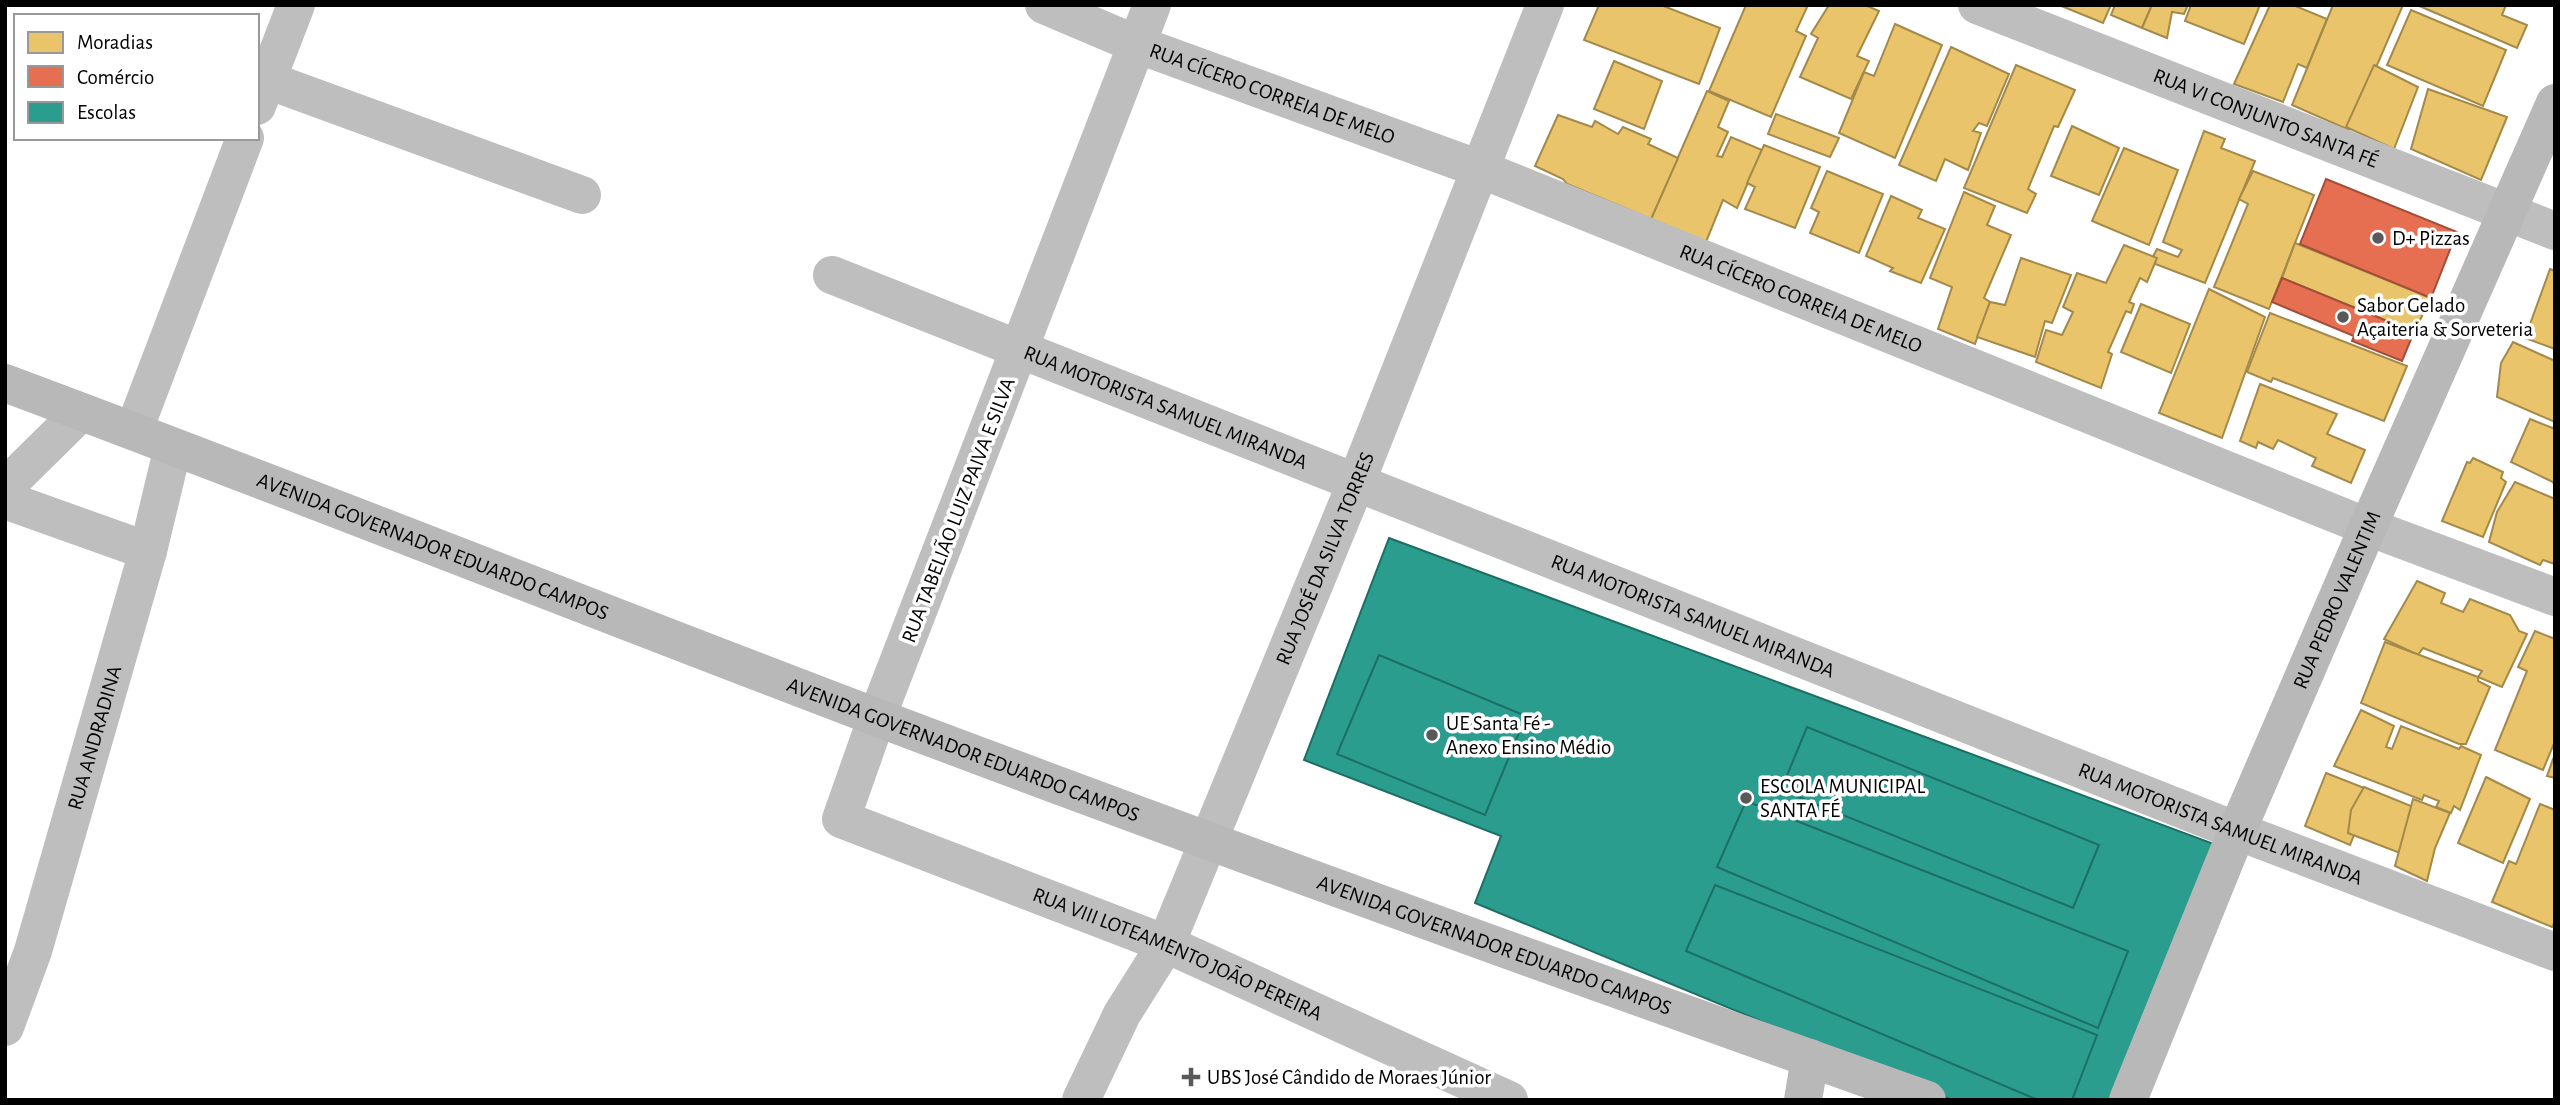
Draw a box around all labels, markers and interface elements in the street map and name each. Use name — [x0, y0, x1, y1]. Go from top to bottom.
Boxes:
legend — [14, 14, 259, 140]
text: Moradias — [77, 32, 153, 53]
street label: RUA CÍCERO CORREIA DE MELO — [1147, 40, 1398, 148]
street label: RUA VI CONJUNTO SANTA FÉ — [2150, 65, 2382, 172]
text: Comércio — [77, 67, 154, 88]
text: Escolas — [77, 102, 136, 123]
place label: D+ Pizzas — [2392, 228, 2470, 249]
marker: D+ Pizzas — [2370, 230, 2386, 246]
street label: RUA CÍCERO CORREIA DE MELO — [1677, 241, 1925, 357]
place label: Sabor Gelado Açaiteria & Sorveteria — [2357, 295, 2533, 340]
marker: Sabor Gelado Açaiteria & Sorveteria — [2335, 309, 2351, 325]
street label: RUA MOTORISTA SAMUEL MIRANDA — [1021, 342, 1310, 473]
street label: RUA TABELIÃO LUIZ PAIVA E SILVA — [896, 374, 1019, 646]
street label: RUA JOSÉ DA SILVA TORRES — [1272, 449, 1378, 668]
street label: AVENIDA GOVERNADOR EDUARDO CAMPOS — [254, 469, 611, 624]
street label: RUA PEDRO VALENTIM — [2290, 508, 2385, 692]
street label: RUA MOTORISTA SAMUEL MIRANDA — [1548, 551, 1838, 682]
street label: RUA ANDRADINA — [64, 663, 126, 812]
street label: AVENIDA GOVERNADOR EDUARDO CAMPOS — [784, 674, 1142, 826]
place label: UE Santa Fé - Anexo Ensino Médio — [1446, 713, 1611, 758]
marker: UE Santa Fé - Anexo Ensino Médio — [1424, 727, 1440, 743]
street label: RUA MOTORISTA SAMUEL MIRANDA — [2075, 759, 2365, 889]
place label: ESCOLA MUNICIPAL SANTA FÉ — [1760, 776, 1925, 821]
marker: ESCOLA MUNICIPAL SANTA FÉ — [1738, 790, 1754, 806]
street label: AVENIDA GOVERNADOR EDUARDO CAMPOS — [1314, 872, 1674, 1019]
street label: RUA VIII LOTEAMENTO JOÃO PEREIRA — [1030, 884, 1325, 1025]
marker: UBS José Cândido de Moraes Júnior — [1181, 1067, 1201, 1087]
place label: UBS José Cândido de Moraes Júnior — [1207, 1067, 1491, 1088]

